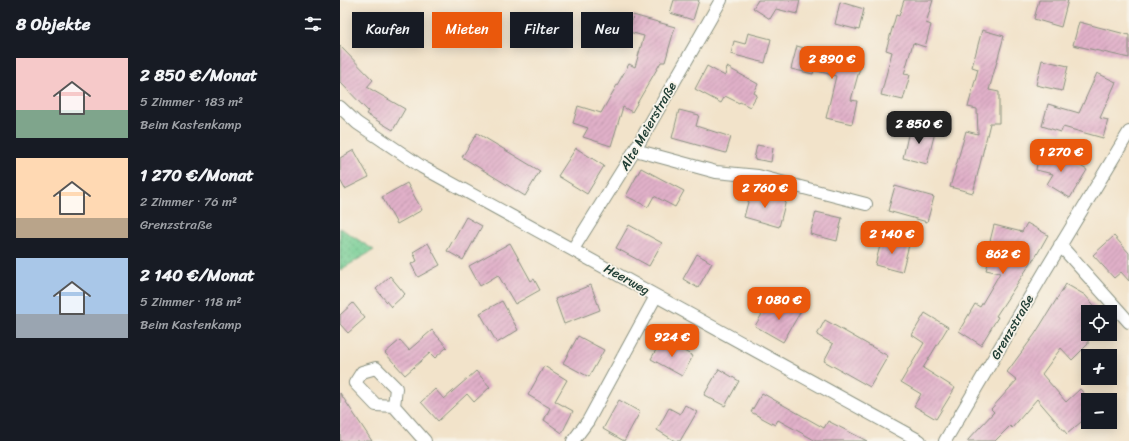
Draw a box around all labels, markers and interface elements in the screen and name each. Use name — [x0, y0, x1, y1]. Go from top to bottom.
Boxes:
text: 8 Objekte — [16, 9, 90, 39]
chip: Kaufen — [352, 12, 424, 48]
chip: Mieten — [432, 12, 502, 48]
chip: Filter — [510, 12, 573, 48]
chip: Neu — [581, 12, 633, 48]
icon: filters — [302, 13, 324, 35]
pin: 2 890 € — [795, 46, 869, 80]
text: 2 890 € — [809, 47, 855, 70]
text: 2 850 €/Monat — [140, 60, 257, 90]
icon: home — [48, 74, 96, 122]
street label: Alte Meierstraße — [613, 77, 683, 176]
text: 5 Zimmer · 183 m² — [140, 90, 243, 113]
pin: 2 850 € — [882, 111, 956, 145]
text: 2 850 € — [896, 112, 942, 135]
text: Beim Kastenkamp — [140, 113, 241, 136]
pin: 1 270 € — [1024, 139, 1098, 173]
text: 1 270 € — [1039, 140, 1083, 163]
text: 1 270 €/Monat — [140, 160, 254, 190]
icon: home — [48, 174, 96, 222]
pin: 2 760 € — [728, 175, 802, 209]
text: 2 760 € — [742, 176, 788, 199]
text: 2 Zimmer · 76 m² — [140, 190, 237, 213]
text: Grenzstraße — [140, 213, 212, 236]
pin: 2 140 € — [855, 221, 929, 255]
text: 2 140 € — [870, 222, 914, 245]
pin: 862 € — [975, 241, 1031, 275]
text: 862 € — [986, 242, 1020, 265]
street label: Heerweg — [600, 257, 655, 301]
text: 2 140 €/Monat — [140, 260, 255, 290]
icon: home — [48, 274, 96, 322]
pin: 1 080 € — [742, 287, 816, 321]
text: 1 080 € — [756, 288, 802, 311]
text: 5 Zimmer · 118 m² — [140, 290, 242, 313]
street label: Grenzstraße — [984, 290, 1040, 364]
map controls — [1081, 305, 1117, 429]
button: locate — [1081, 305, 1117, 341]
text: Beim Kastenkamp — [140, 313, 241, 336]
pin: 924 € — [644, 324, 700, 358]
text: 924 € — [654, 325, 690, 348]
button: + — [1081, 349, 1117, 385]
button: − — [1081, 393, 1117, 429]

